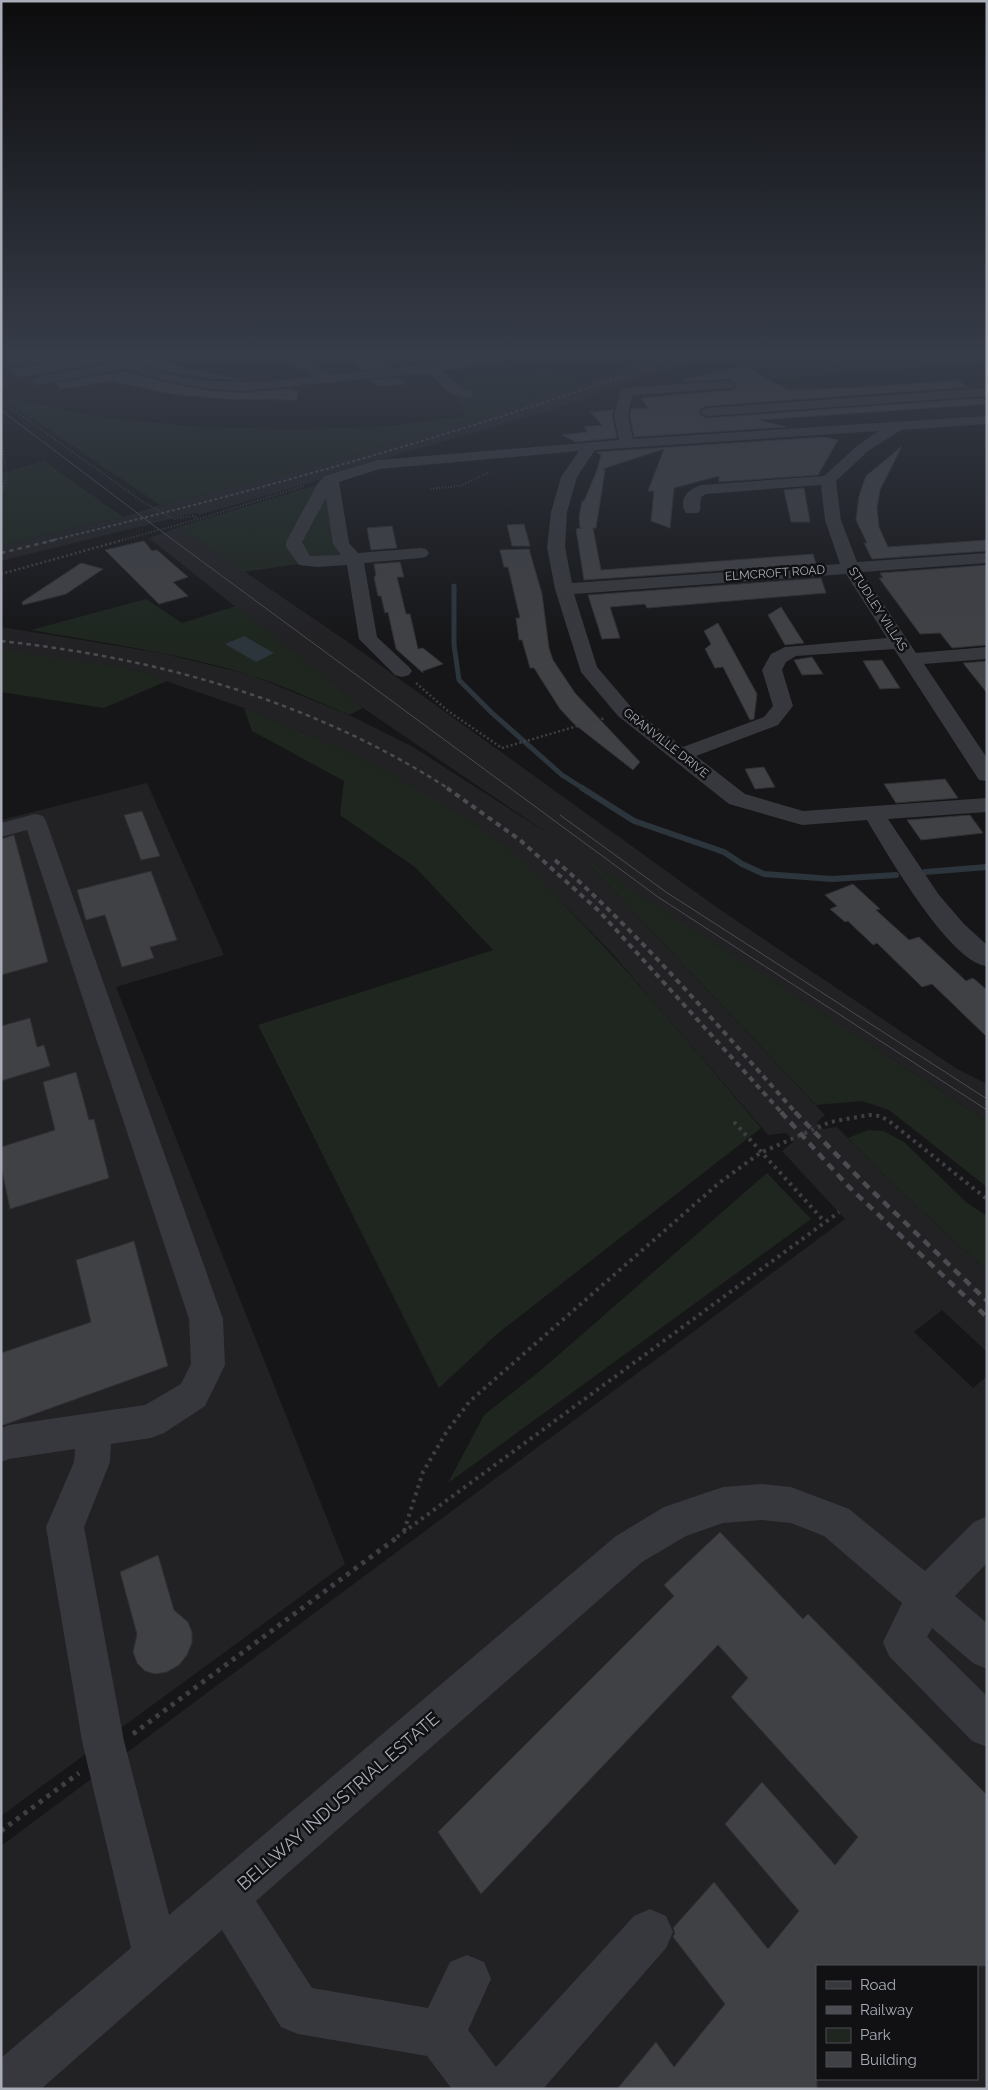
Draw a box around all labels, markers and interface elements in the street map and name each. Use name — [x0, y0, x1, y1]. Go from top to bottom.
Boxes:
street label: ELMCROFT ROAD — [725, 562, 826, 583]
street label: STUDLEY VILLAS — [846, 565, 910, 653]
street label: GRANVILLE DRIVE — [621, 705, 711, 781]
street label: BELLWAY INDUSTRIAL ESTATE — [233, 1708, 443, 1894]
legend — [816, 1965, 978, 2080]
text: Road — [860, 1976, 896, 1994]
text: Railway — [860, 2001, 913, 2019]
text: Park — [860, 2026, 891, 2044]
text: Building — [860, 2051, 917, 2069]

